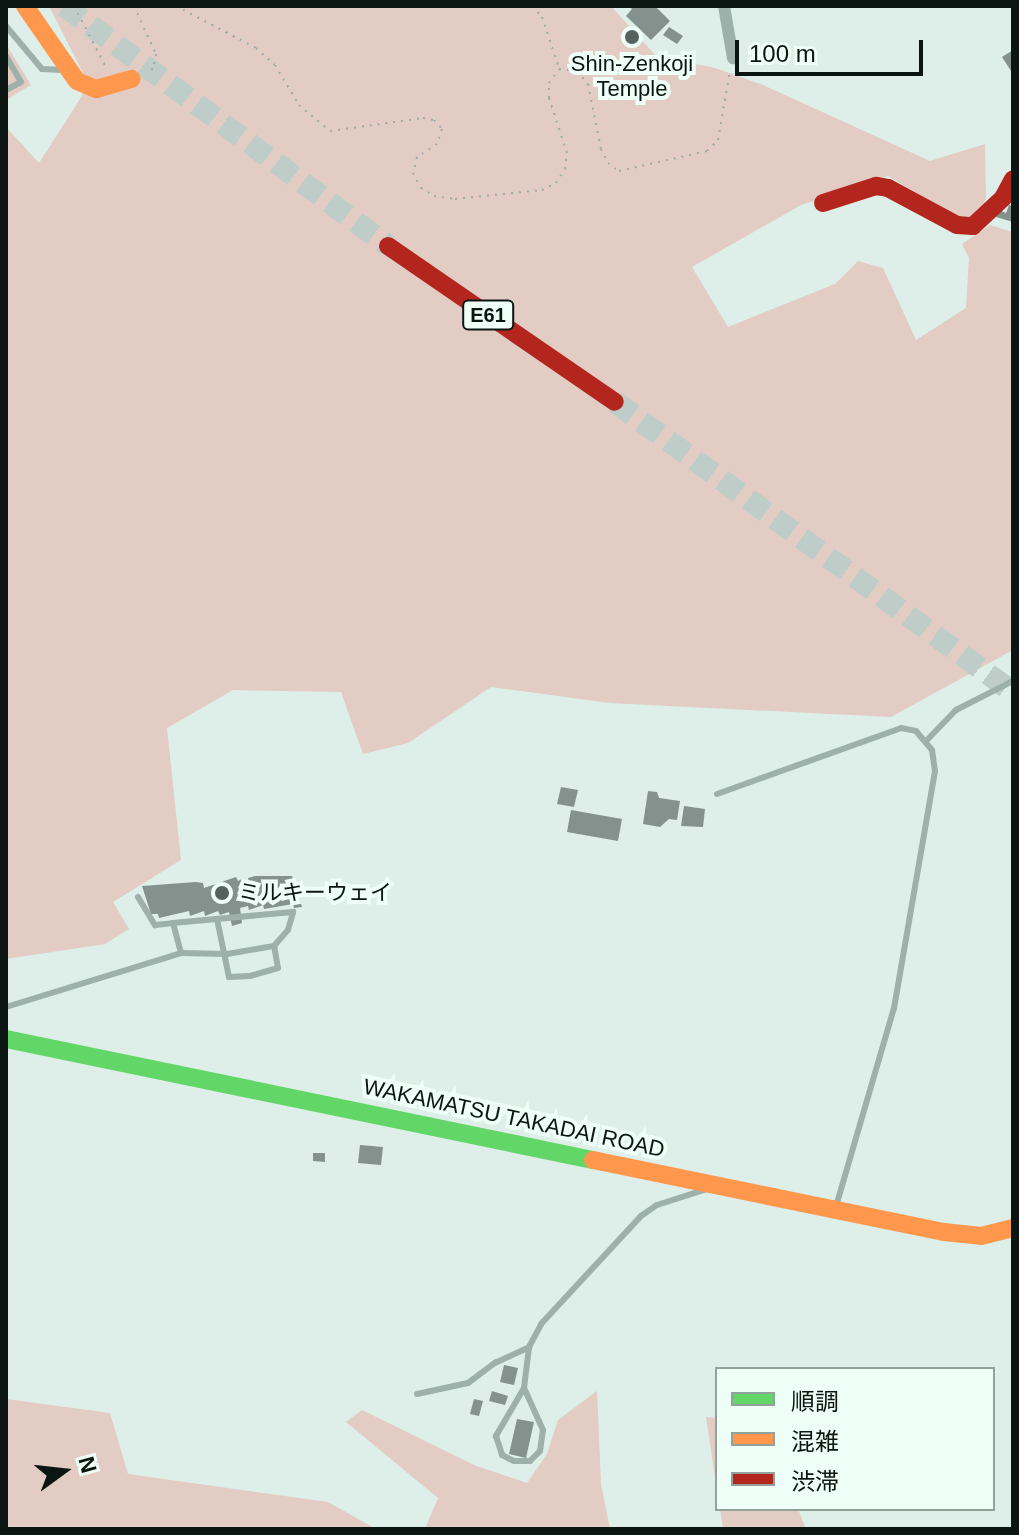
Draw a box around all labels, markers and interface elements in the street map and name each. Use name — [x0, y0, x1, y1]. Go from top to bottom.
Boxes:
scale bar — [739, 24, 927, 74]
marker: Shin-Zenkoji Temple — [623, 28, 641, 46]
text: 100 m — [749, 40, 816, 67]
place label: Shin-Zenkoji Temple — [571, 50, 693, 102]
road number: E61 — [462, 299, 514, 331]
place label: ミルキーウェイ — [238, 880, 392, 906]
marker: ミルキーウェイ — [213, 884, 231, 902]
street label: WAKAMATSU TAKADAI ROAD — [361, 1073, 667, 1163]
legend — [715, 1367, 995, 1511]
text: 順調 — [791, 1388, 839, 1415]
text: 混雑 — [791, 1428, 839, 1455]
north arrow — [24, 1431, 104, 1511]
text: N — [74, 1454, 102, 1476]
text: 渋滞 — [791, 1468, 839, 1495]

